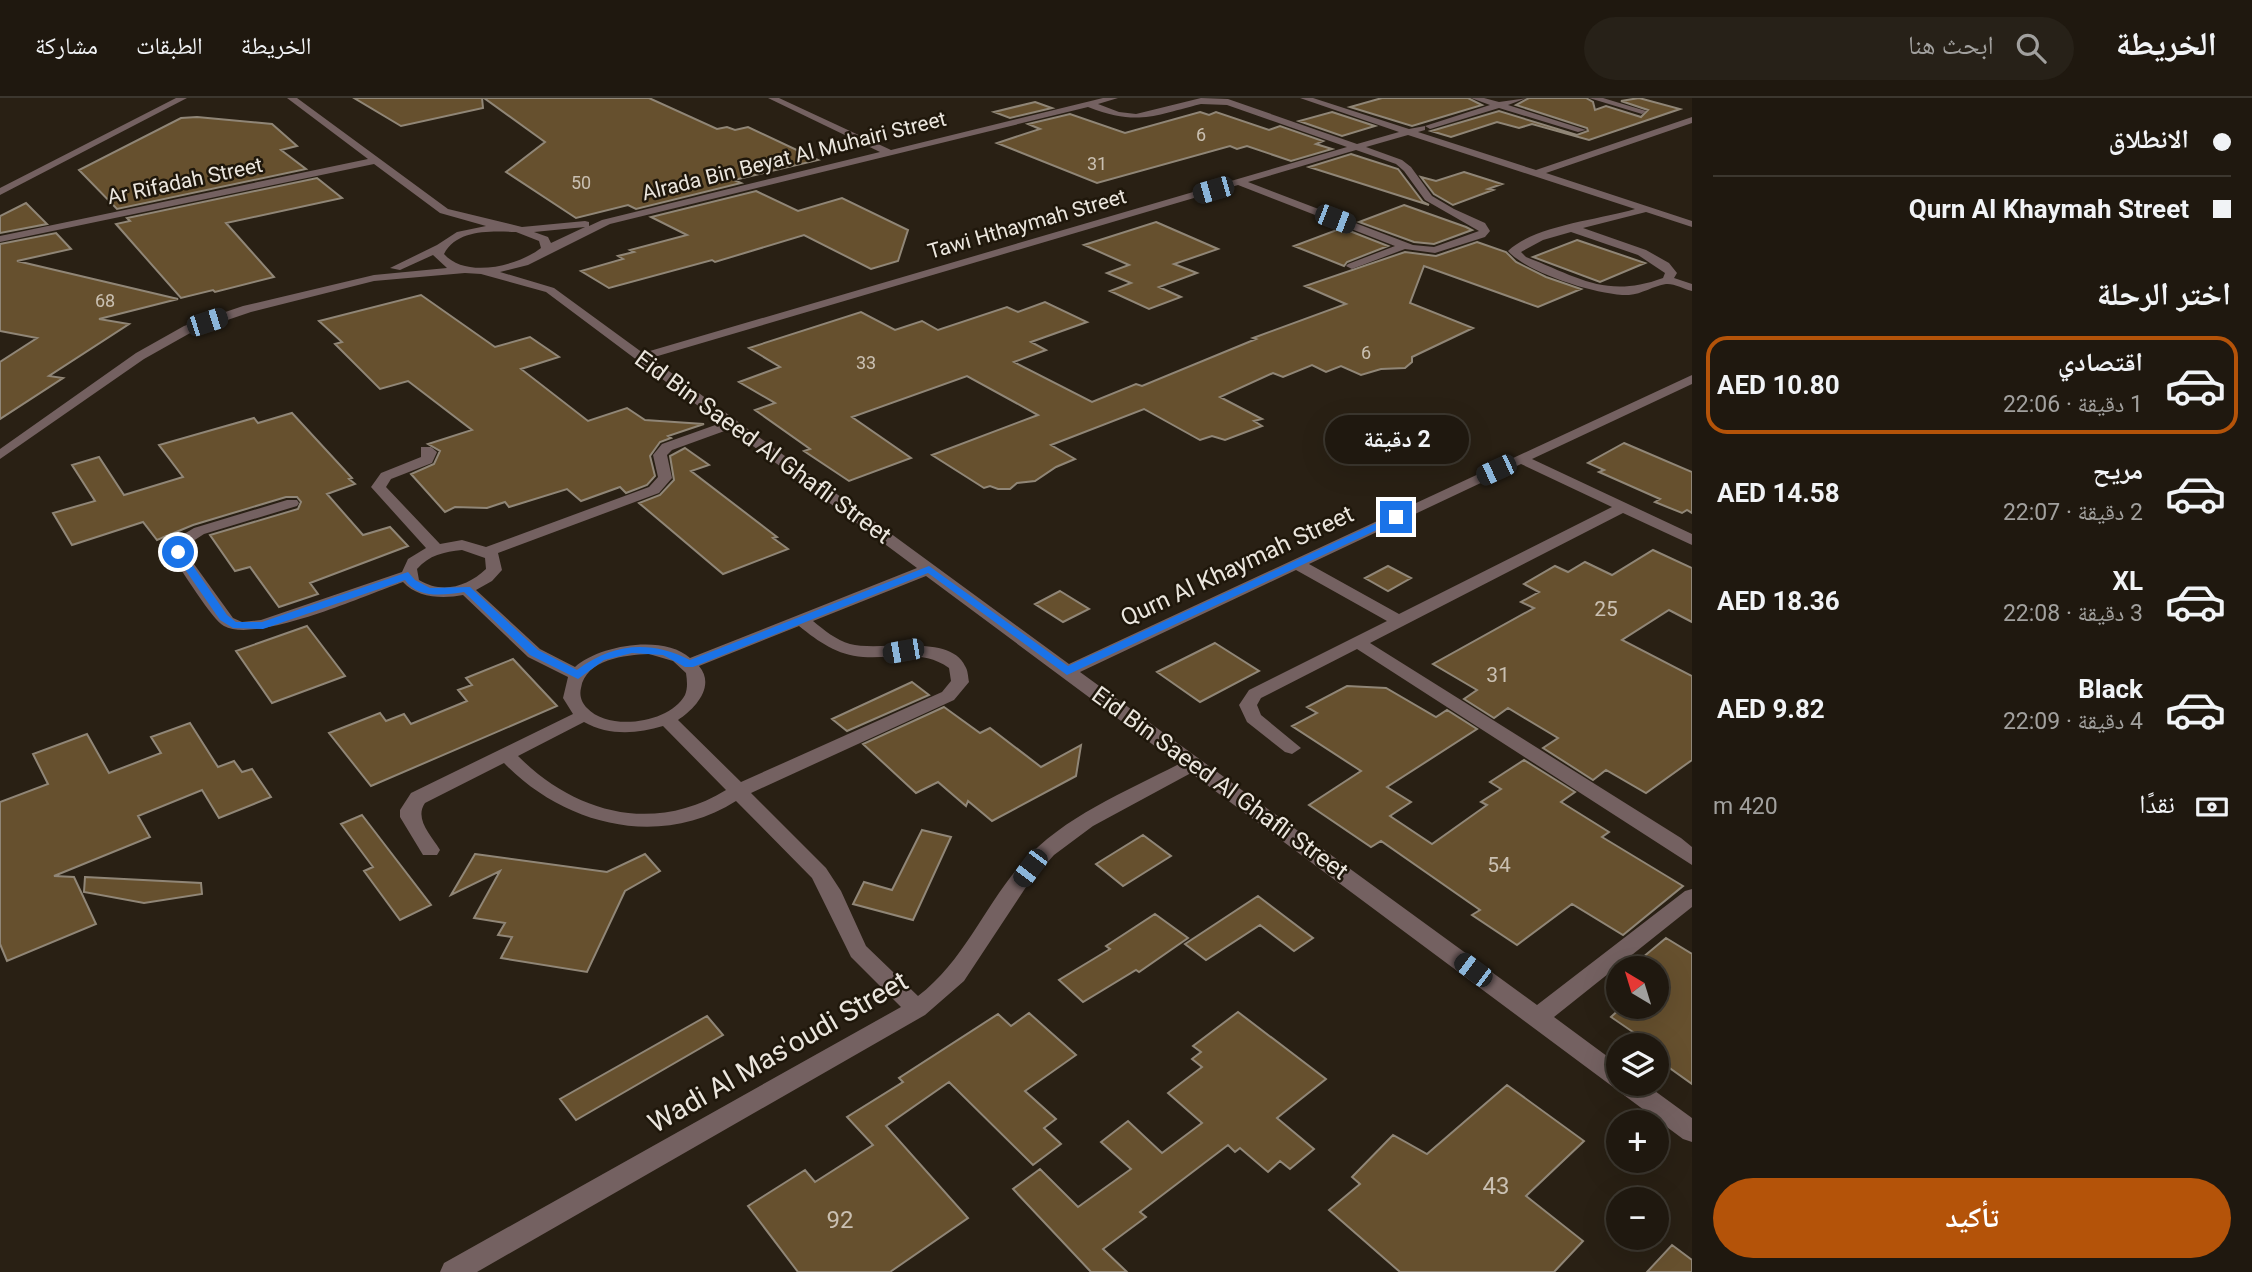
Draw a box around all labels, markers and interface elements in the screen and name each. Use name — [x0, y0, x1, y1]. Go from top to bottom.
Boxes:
search box — [1584, 17, 2074, 80]
text: الخريطة — [2116, 24, 2217, 63]
icon: search — [2012, 29, 2050, 67]
text: ابحث هنا — [1908, 30, 1994, 60]
text: مشاركة — [35, 32, 98, 60]
text: الطبقات — [136, 32, 203, 60]
text: الخريطة — [241, 32, 311, 60]
street label: Alrada Bin Beyat Al Muhairi Street — [639, 107, 949, 205]
house number: 6 — [1196, 124, 1206, 145]
text: الانطلاق — [2109, 124, 2189, 154]
street label: Ar Rifadah Street — [105, 153, 265, 209]
house number: 31 — [1087, 153, 1107, 174]
house number: 50 — [571, 172, 591, 193]
car — [1190, 174, 1237, 206]
street label: Tawi Hthaymah Street — [925, 184, 1129, 264]
text: Qurn Al Khaymah Street — [1909, 194, 2189, 224]
car — [1312, 202, 1359, 236]
text: اختر الرحلة — [2097, 275, 2231, 313]
house number: 68 — [95, 290, 115, 311]
car — [184, 306, 231, 338]
house number: 6 — [1361, 342, 1371, 363]
street label: Eid Bin Saeed Al Ghafli Street — [629, 345, 897, 550]
text: اقتصادي — [2058, 347, 2143, 377]
house number: 33 — [856, 352, 876, 373]
icon: car — [2164, 354, 2227, 417]
text: AED 10.80 — [1717, 370, 1840, 400]
text: 1 دقيقة · 22:06 — [2003, 391, 2143, 418]
callout: 2 دقيقة — [1324, 416, 1468, 464]
text: 2 دقيقة — [1363, 426, 1431, 453]
car — [1473, 452, 1520, 488]
text: مريح — [2093, 455, 2143, 485]
icon: car — [2164, 462, 2227, 525]
text: AED 14.58 — [1717, 478, 1840, 508]
text: 2 دقيقة · 22:07 — [2003, 499, 2143, 526]
street label: Qurn Al Khaymah Street — [1116, 500, 1358, 632]
route end — [1380, 501, 1412, 533]
route start — [162, 536, 194, 568]
text: XL — [2112, 566, 2143, 596]
icon: car — [2164, 570, 2227, 633]
text: AED 18.36 — [1717, 586, 1840, 616]
house number: 25 — [1594, 597, 1618, 621]
text: 3 دقيقة · 22:08 — [2003, 600, 2143, 627]
car — [881, 637, 926, 665]
house number: 31 — [1486, 663, 1510, 687]
text: Black — [2078, 674, 2143, 704]
icon: car — [2164, 678, 2227, 741]
street label: Eid Bin Saeed Al Ghafli Street — [1086, 681, 1354, 886]
text: AED 9.82 — [1717, 694, 1825, 724]
text: 4 دقيقة · 22:09 — [2003, 708, 2143, 735]
icon: cash — [2193, 788, 2231, 826]
text: نقدًا — [2139, 789, 2175, 819]
text: 420 m — [1713, 793, 1778, 820]
car — [1009, 845, 1052, 891]
house number: 54 — [1487, 853, 1511, 877]
car — [1450, 949, 1497, 991]
north arrow — [1606, 956, 1670, 1018]
map controls — [1606, 956, 1669, 1250]
street label: Wadi Al Mas'oudi Street — [642, 964, 914, 1140]
button: layers — [1606, 1033, 1669, 1096]
button: + — [1606, 1110, 1669, 1173]
house number: 43 — [1483, 1172, 1509, 1200]
button: تأكيد — [1713, 1178, 2231, 1258]
button: − — [1606, 1187, 1669, 1250]
house number: 92 — [827, 1206, 853, 1234]

